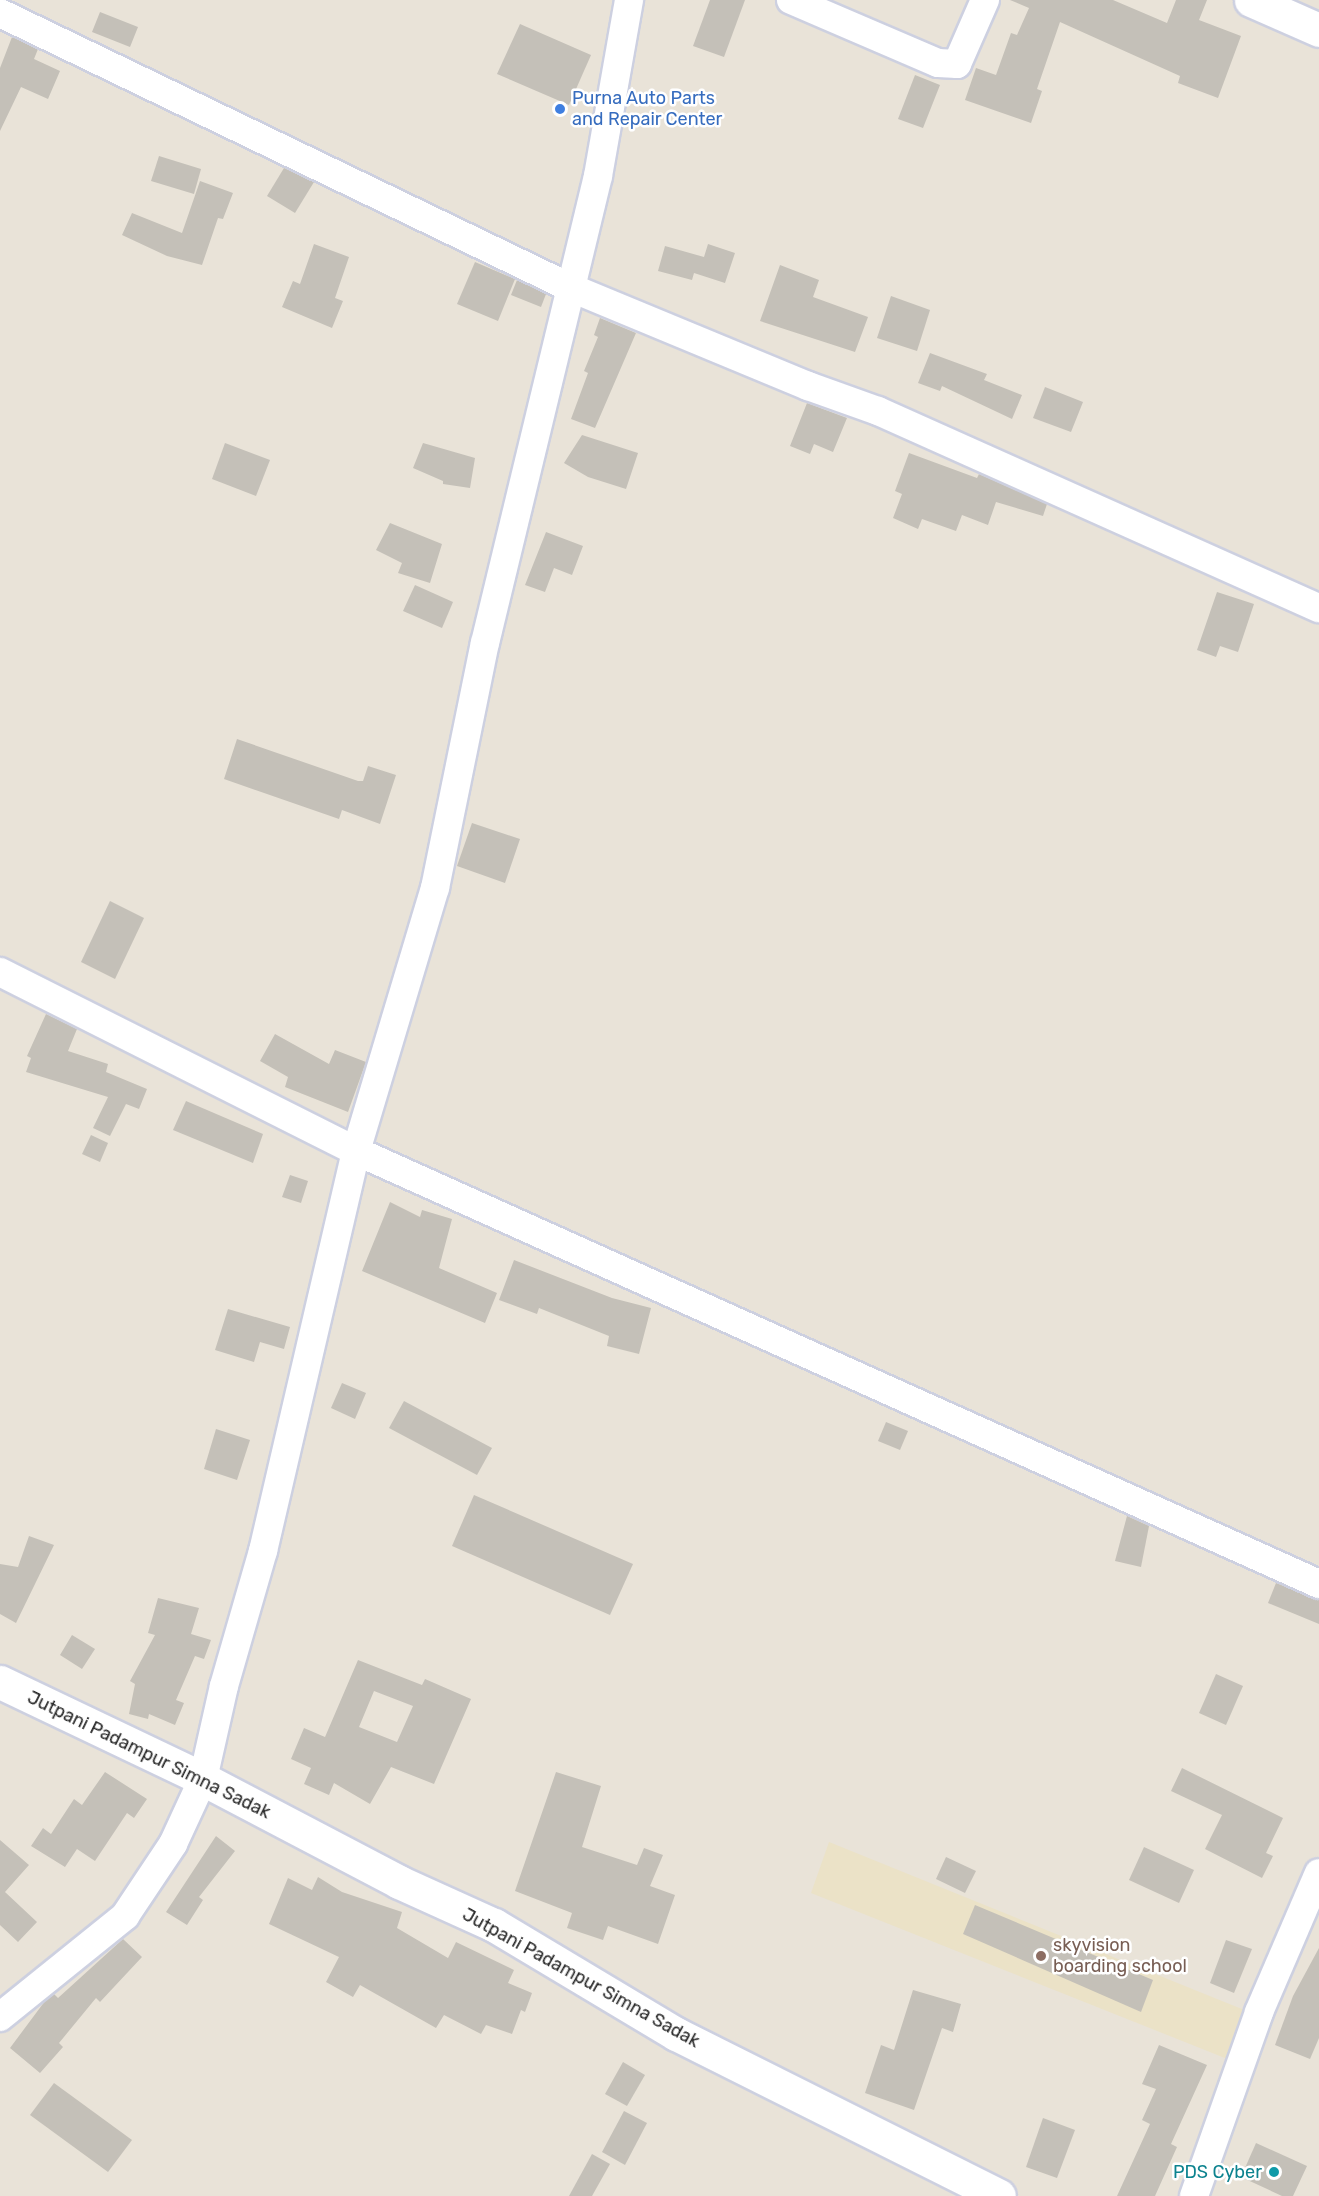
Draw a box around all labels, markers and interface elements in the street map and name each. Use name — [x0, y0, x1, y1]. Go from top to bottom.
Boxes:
place label: Purna Auto Parts and Repair Center — [572, 88, 723, 130]
marker: Purna Auto Parts and Repair Center — [553, 102, 567, 116]
street label: Jutpani Padampur Simna Sadak — [24, 1687, 274, 1823]
street label: Jutpani Padampur Simna Sadak — [458, 1904, 704, 2052]
place label: skyvision boarding school — [1053, 1935, 1187, 1978]
marker: skyvision boarding school — [1034, 1949, 1048, 1963]
place label: PDS Cyber — [1173, 2161, 1262, 2183]
marker: PDS Cyber — [1267, 2165, 1281, 2179]

